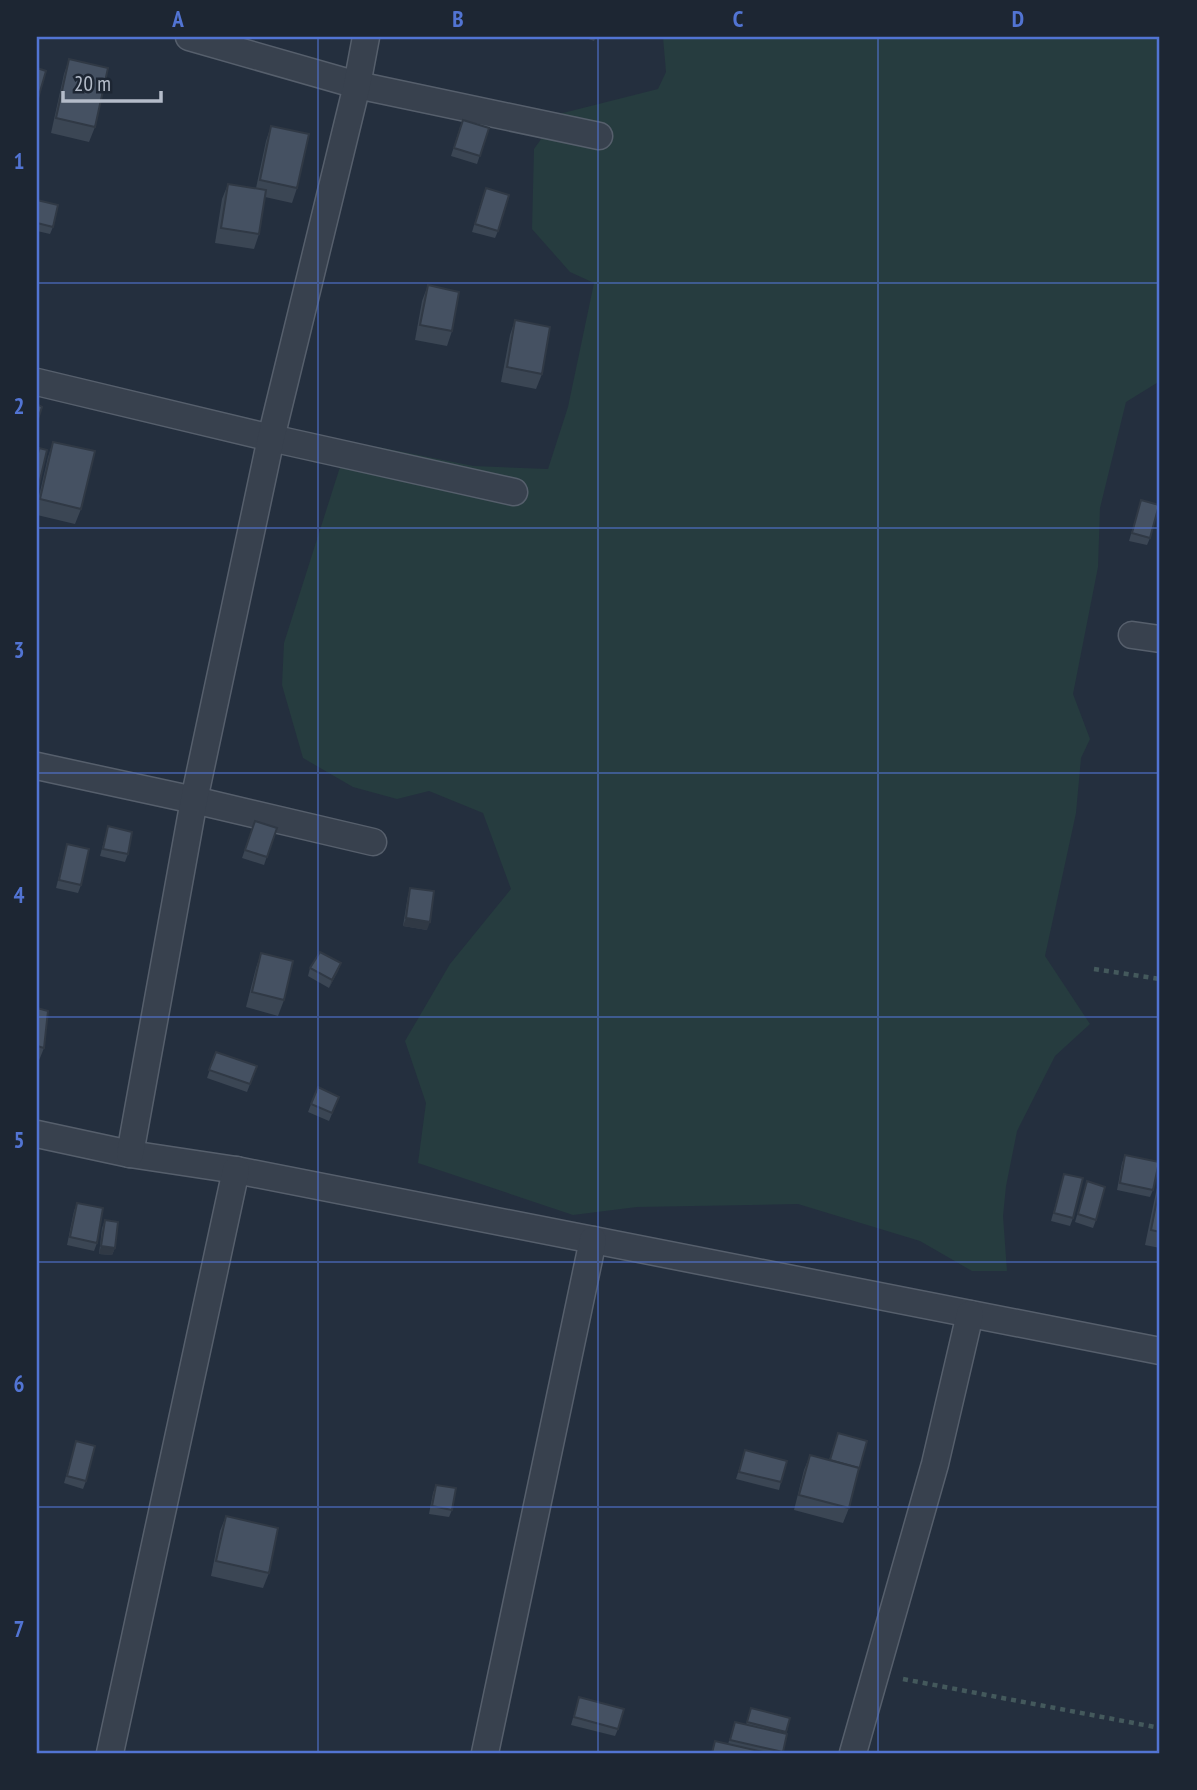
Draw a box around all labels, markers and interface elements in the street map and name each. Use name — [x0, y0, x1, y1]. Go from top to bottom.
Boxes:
text: A — [171, 4, 184, 33]
text: B — [452, 4, 464, 33]
text: C — [733, 4, 744, 33]
text: D — [1012, 4, 1024, 33]
scale bar — [63, 60, 161, 104]
text: 20 m — [74, 70, 111, 97]
text: 1 — [14, 146, 25, 175]
text: 2 — [14, 391, 25, 420]
text: 3 — [14, 635, 25, 664]
text: 4 — [14, 880, 25, 909]
text: 5 — [14, 1125, 25, 1154]
text: 6 — [14, 1369, 25, 1398]
text: 7 — [14, 1614, 25, 1643]

